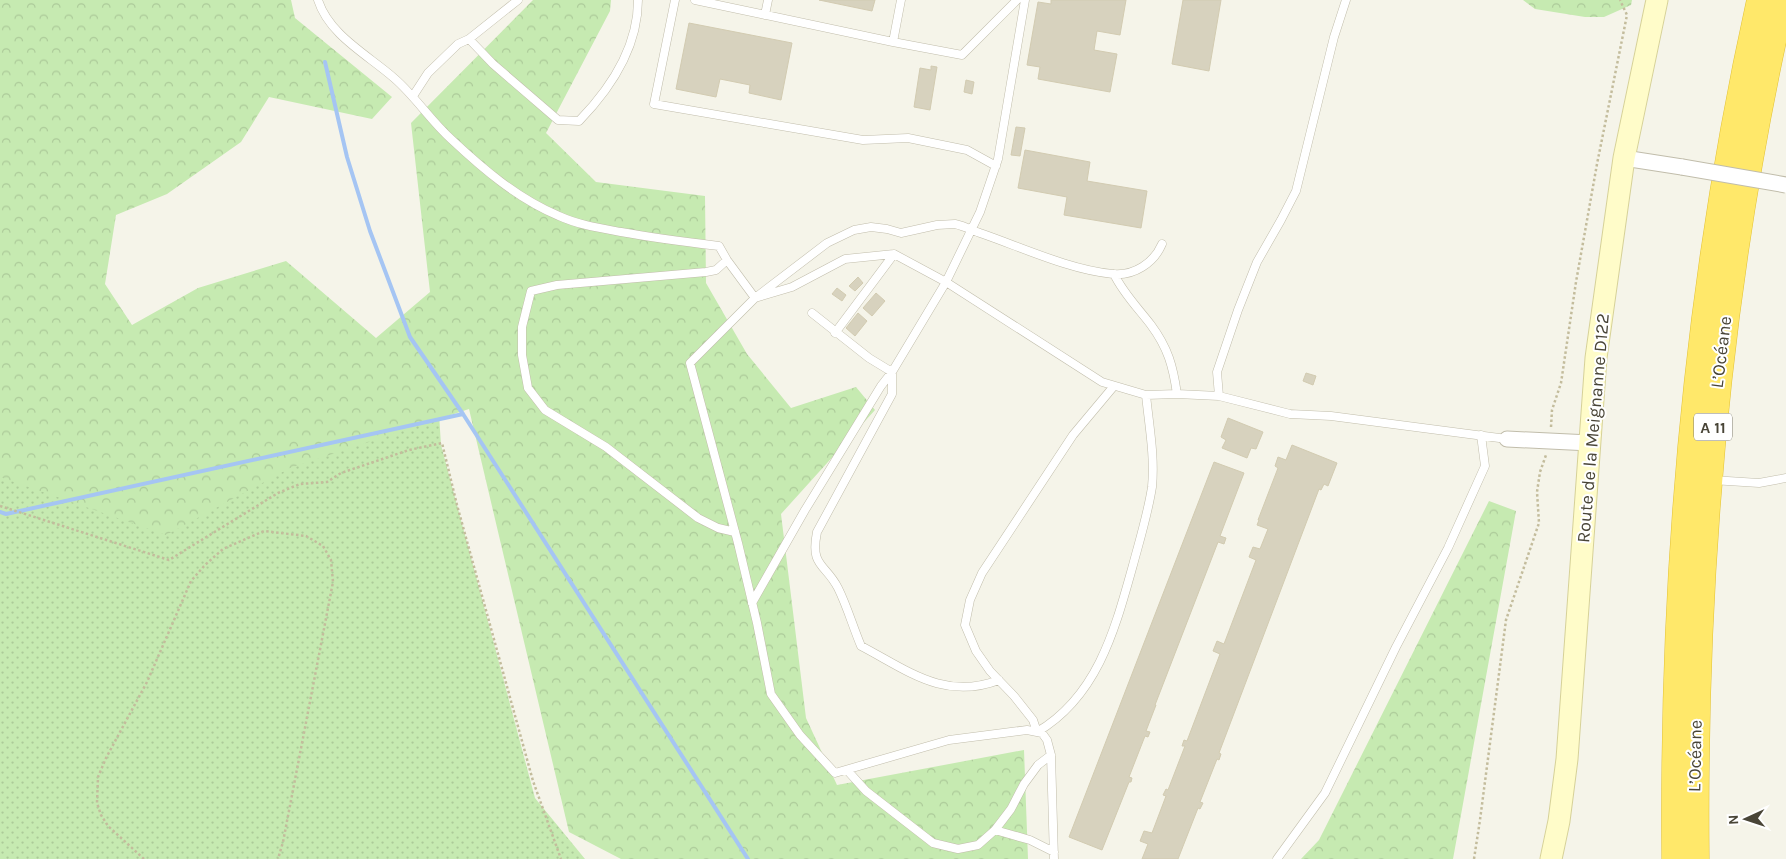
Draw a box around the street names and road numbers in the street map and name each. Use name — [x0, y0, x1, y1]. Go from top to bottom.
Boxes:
street label: Route de la Meignanne D122 — [1572, 312, 1614, 544]
street label: L’Océane — [1706, 315, 1736, 389]
road number: A 11 — [1694, 414, 1732, 441]
street label: L’Océane — [1683, 720, 1707, 792]

